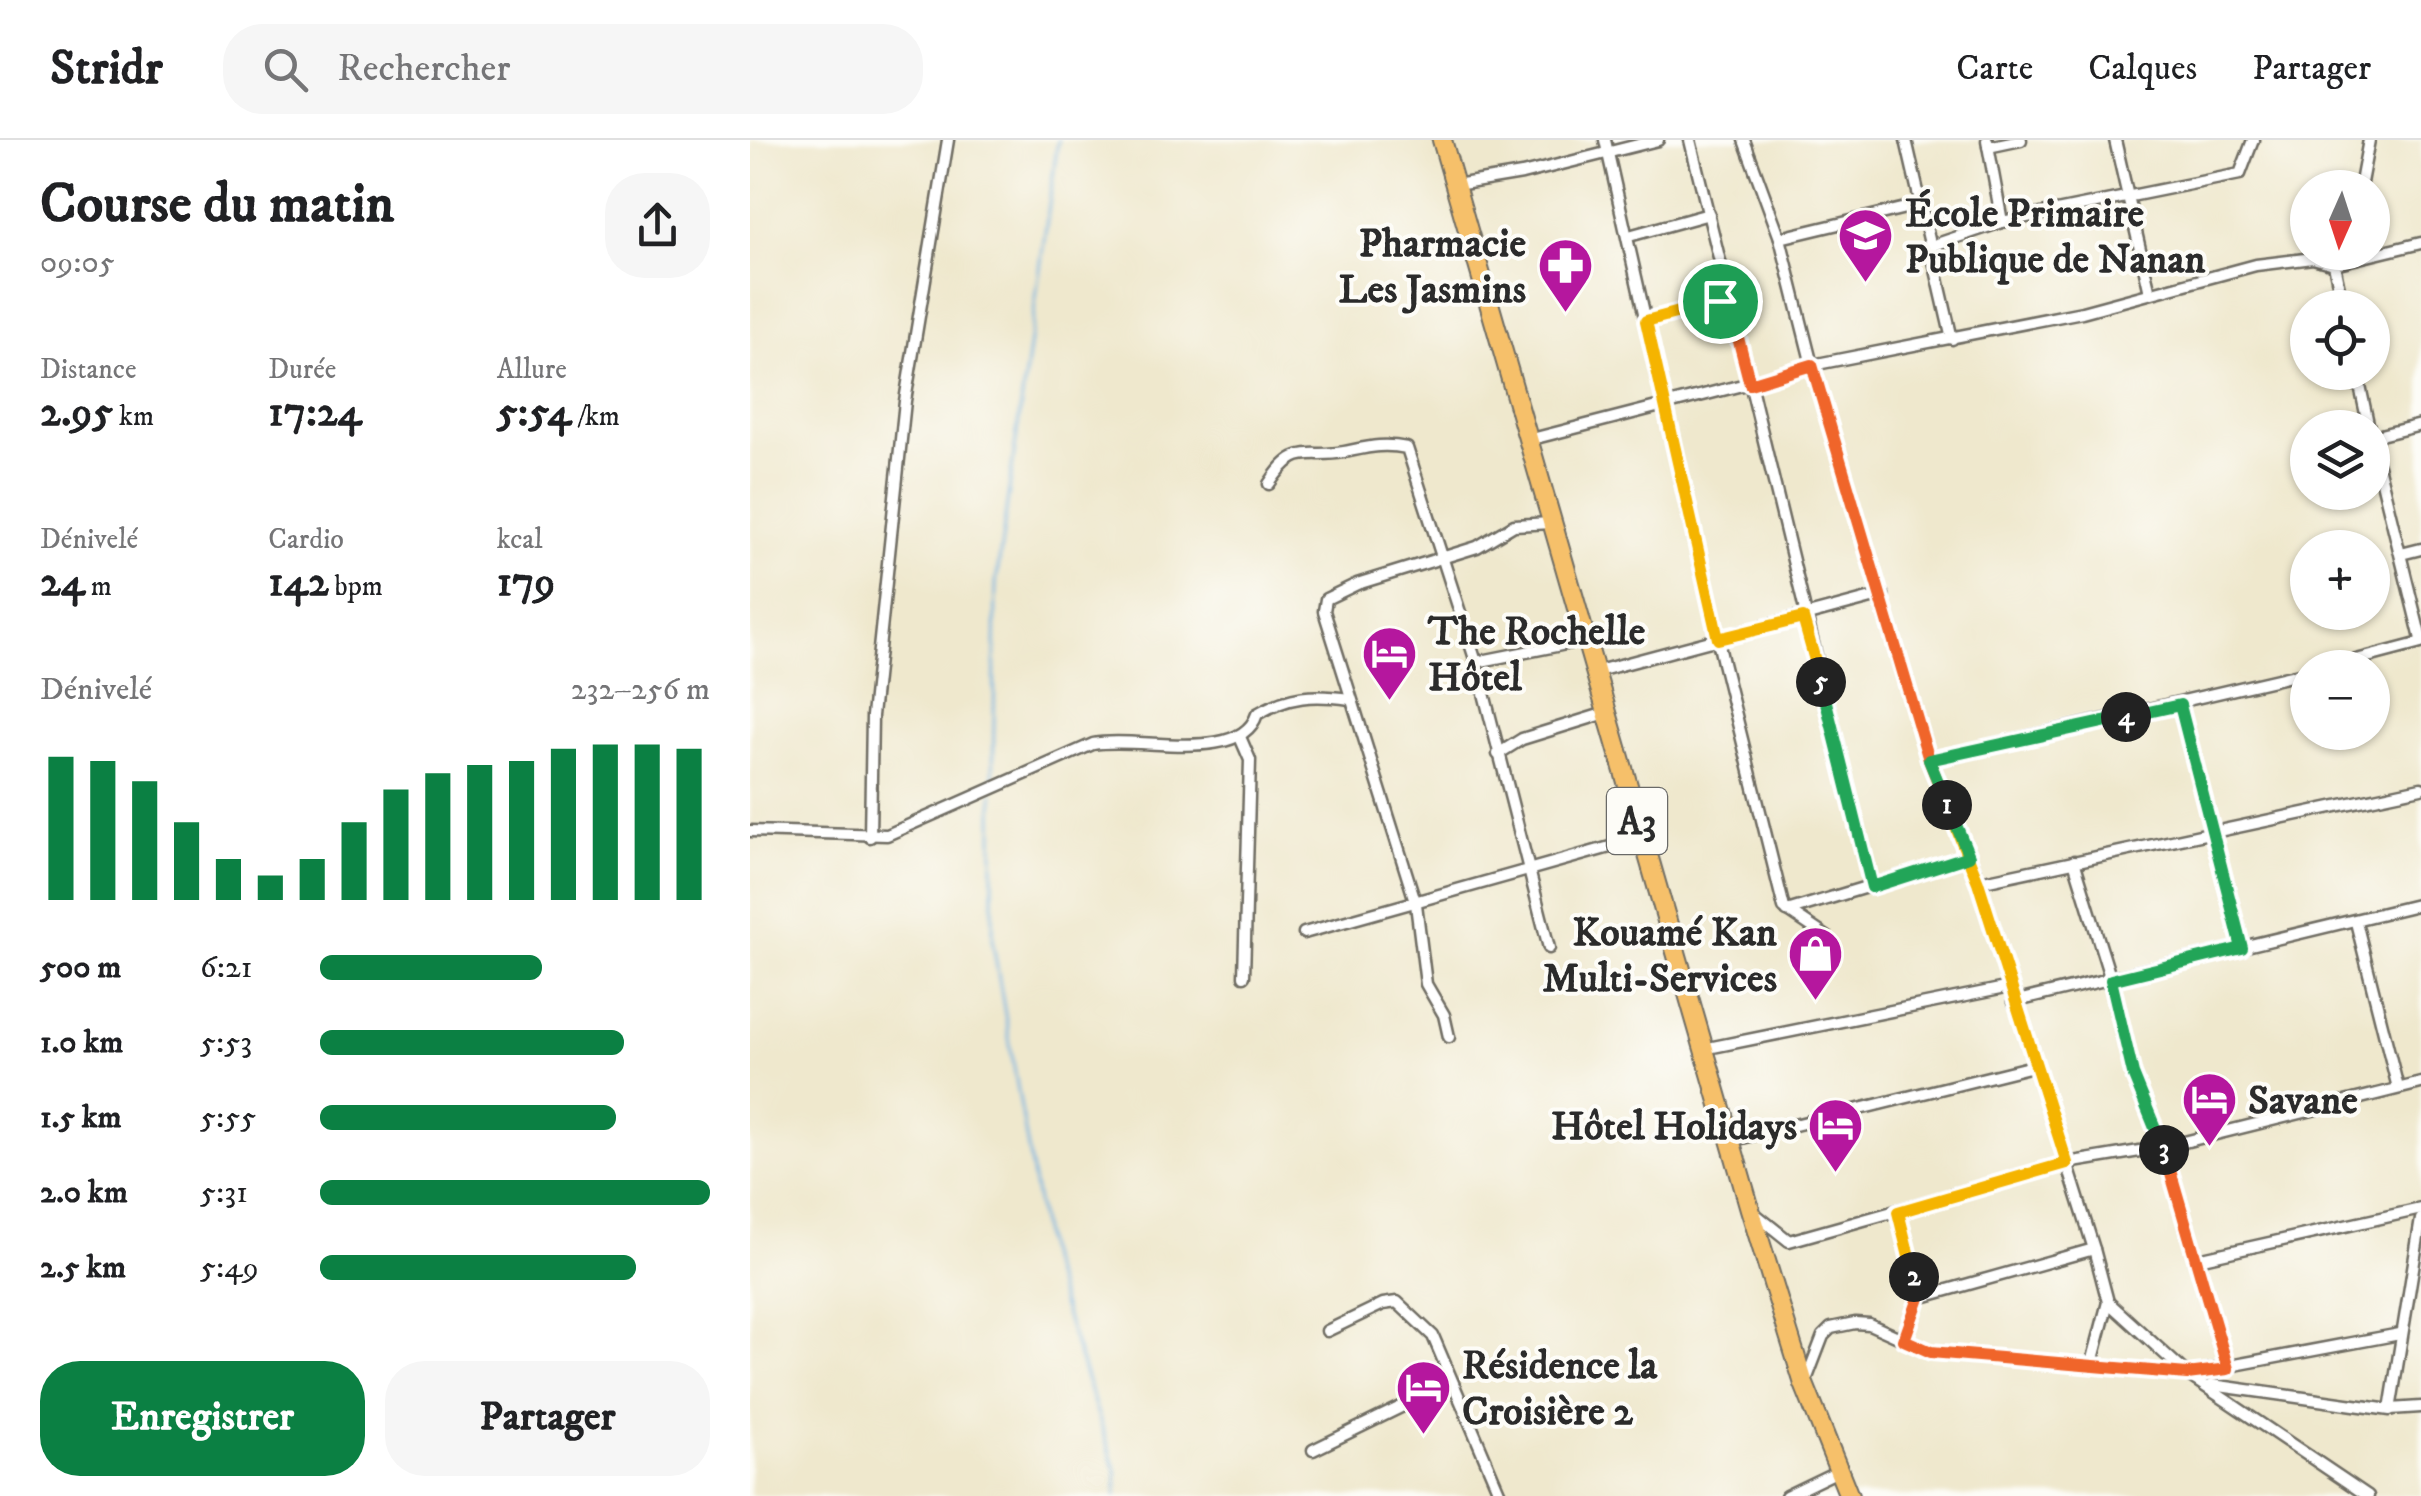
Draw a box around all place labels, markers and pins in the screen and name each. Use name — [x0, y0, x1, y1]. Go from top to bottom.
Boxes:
place label: École Primaire Publique de Nanan — [1905, 188, 2206, 286]
school or university icon: École Primaire Publique de Nanan — [1836, 205, 1896, 284]
place label: Pharmacie Les Jasmins — [1339, 220, 1526, 316]
pharmacy icon: Pharmacie Les Jasmins — [1535, 235, 1595, 314]
pin — [1678, 259, 1763, 344]
place label: The Rochelle Hôtel — [1427, 608, 1646, 704]
hotel icon: The Rochelle Hôtel — [1359, 623, 1419, 702]
pin: 5 — [1796, 657, 1846, 707]
pin: 4 — [2101, 692, 2151, 742]
pin: 1 — [1922, 780, 1972, 830]
place label: Kouamé Kan Multi-Services — [1542, 909, 1777, 1005]
shop icon: Kouamé Kan Multi-Services — [1786, 924, 1846, 1003]
hotel icon: Savane — [2179, 1069, 2239, 1148]
place label: Savane — [2248, 1077, 2358, 1127]
hotel icon: Hôtel Holidays — [1806, 1095, 1866, 1174]
place label: Hôtel Holidays — [1551, 1103, 1797, 1153]
pin: 3 — [2139, 1125, 2189, 1175]
pin: 2 — [1889, 1252, 1939, 1302]
place label: Résidence la Croisière 2 — [1462, 1342, 1658, 1438]
hotel icon: Résidence la Croisière 2 — [1393, 1357, 1453, 1436]

